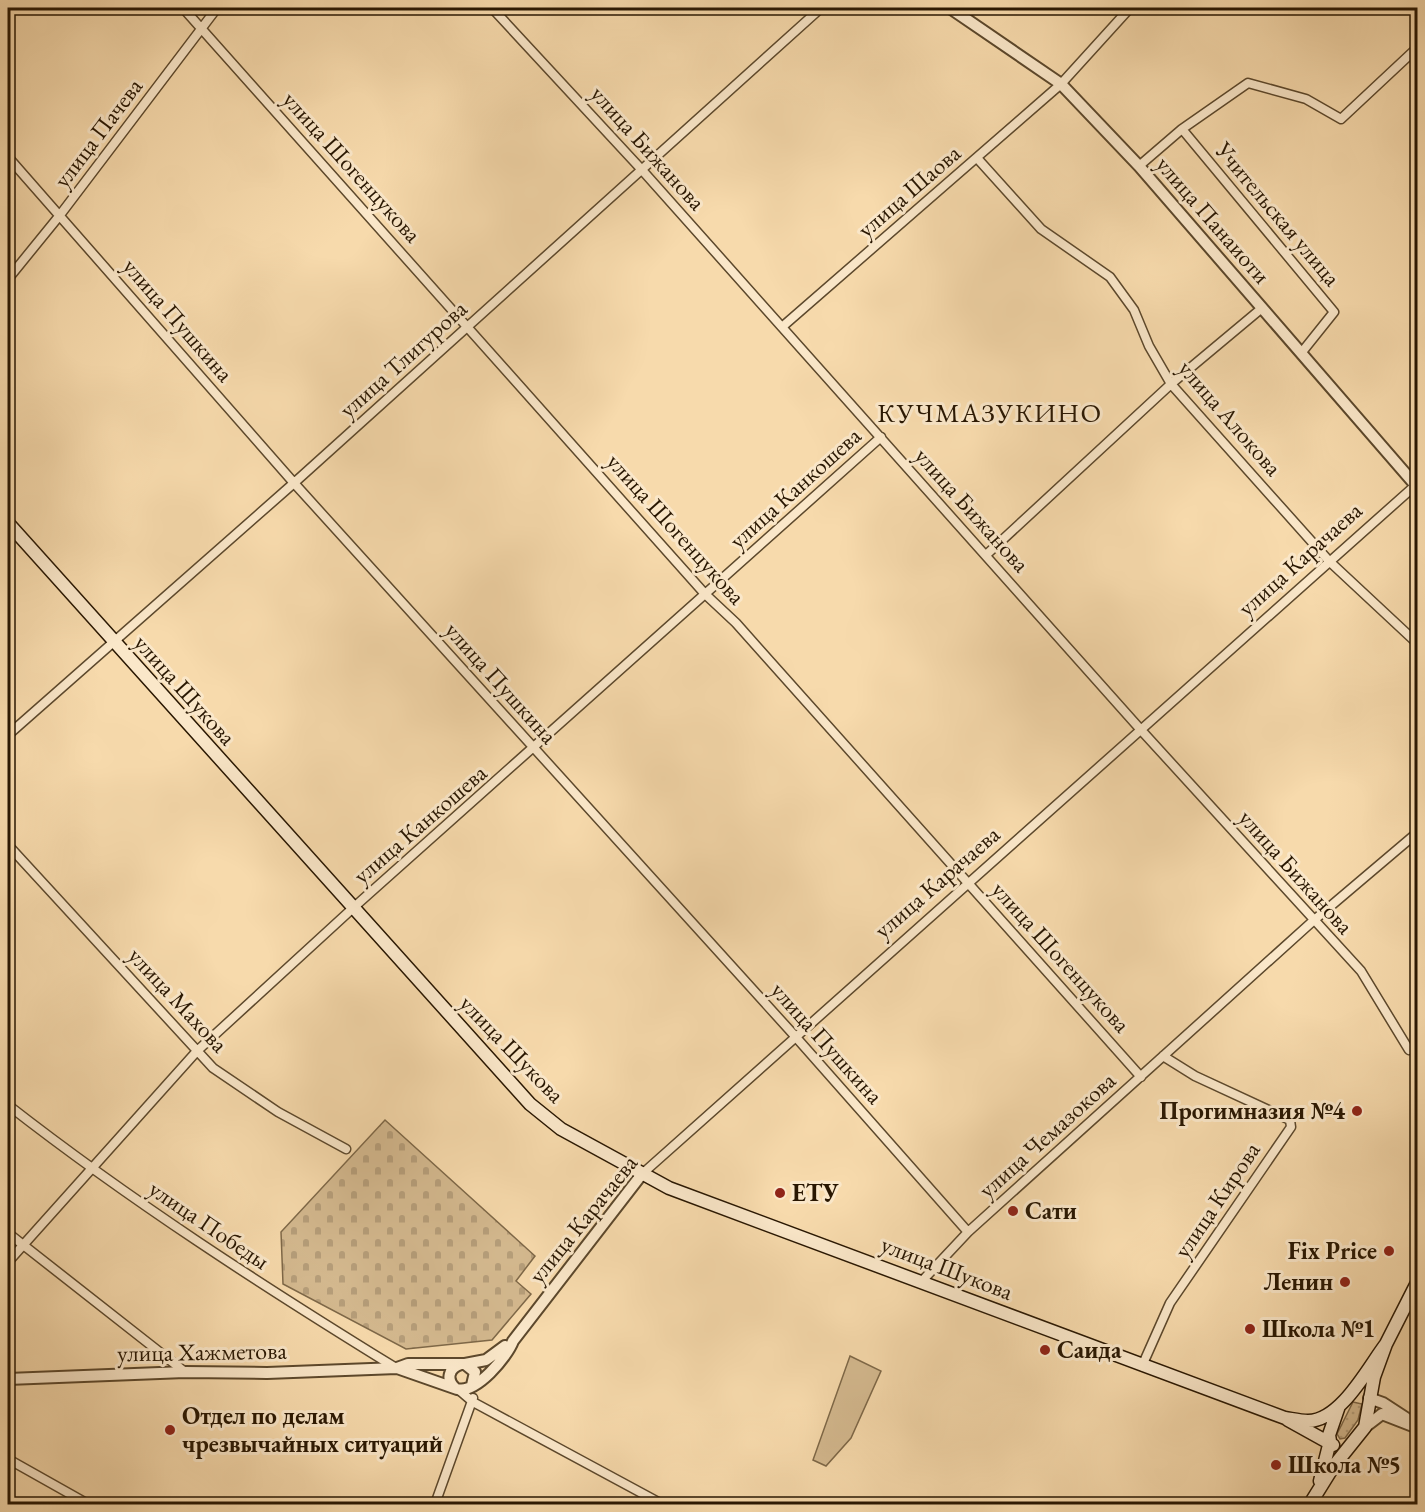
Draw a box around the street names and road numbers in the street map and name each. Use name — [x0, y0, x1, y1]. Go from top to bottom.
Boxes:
street label: улица Пачева — [46, 71, 149, 194]
street label: улица Бижанова — [584, 79, 713, 217]
street label: улица Шогенцукова — [276, 84, 429, 249]
street label: Учительская улица — [1208, 134, 1348, 293]
street label: улица Шаова — [851, 137, 967, 244]
street label: улица Панаиоти — [1149, 149, 1278, 290]
street label: улица Пушкина — [116, 251, 241, 388]
street label: улица Тлигурова — [332, 293, 474, 424]
street label: улица Алокова — [1172, 353, 1289, 482]
street label: улица Канкошева — [722, 420, 868, 555]
street label: улица Бижанова — [908, 441, 1037, 579]
street label: улица Шогенцукова — [600, 446, 753, 611]
street label: улица Карачаева — [1231, 494, 1369, 623]
street label: улица Пушкина — [438, 615, 565, 751]
street label: улица Шукова — [127, 628, 244, 752]
street label: улица Канкошева — [346, 757, 493, 890]
street label: улица Бижанова — [1232, 803, 1361, 941]
street label: улица Карачаева — [867, 818, 1006, 945]
street label: улица Шогенцукова — [985, 874, 1138, 1039]
street label: улица Махова — [122, 940, 235, 1059]
street label: улица Пушкина — [764, 975, 891, 1111]
street label: улица Шукова — [453, 988, 572, 1110]
street label: улица Чемазокова — [971, 1064, 1122, 1205]
street label: улица Кирова — [1166, 1135, 1267, 1264]
street label: улица Карачаева — [521, 1148, 644, 1289]
street label: улица Победы — [143, 1173, 276, 1276]
street label: улица Шукова — [877, 1228, 1018, 1307]
street label: улица Хажметова — [117, 1335, 288, 1368]

